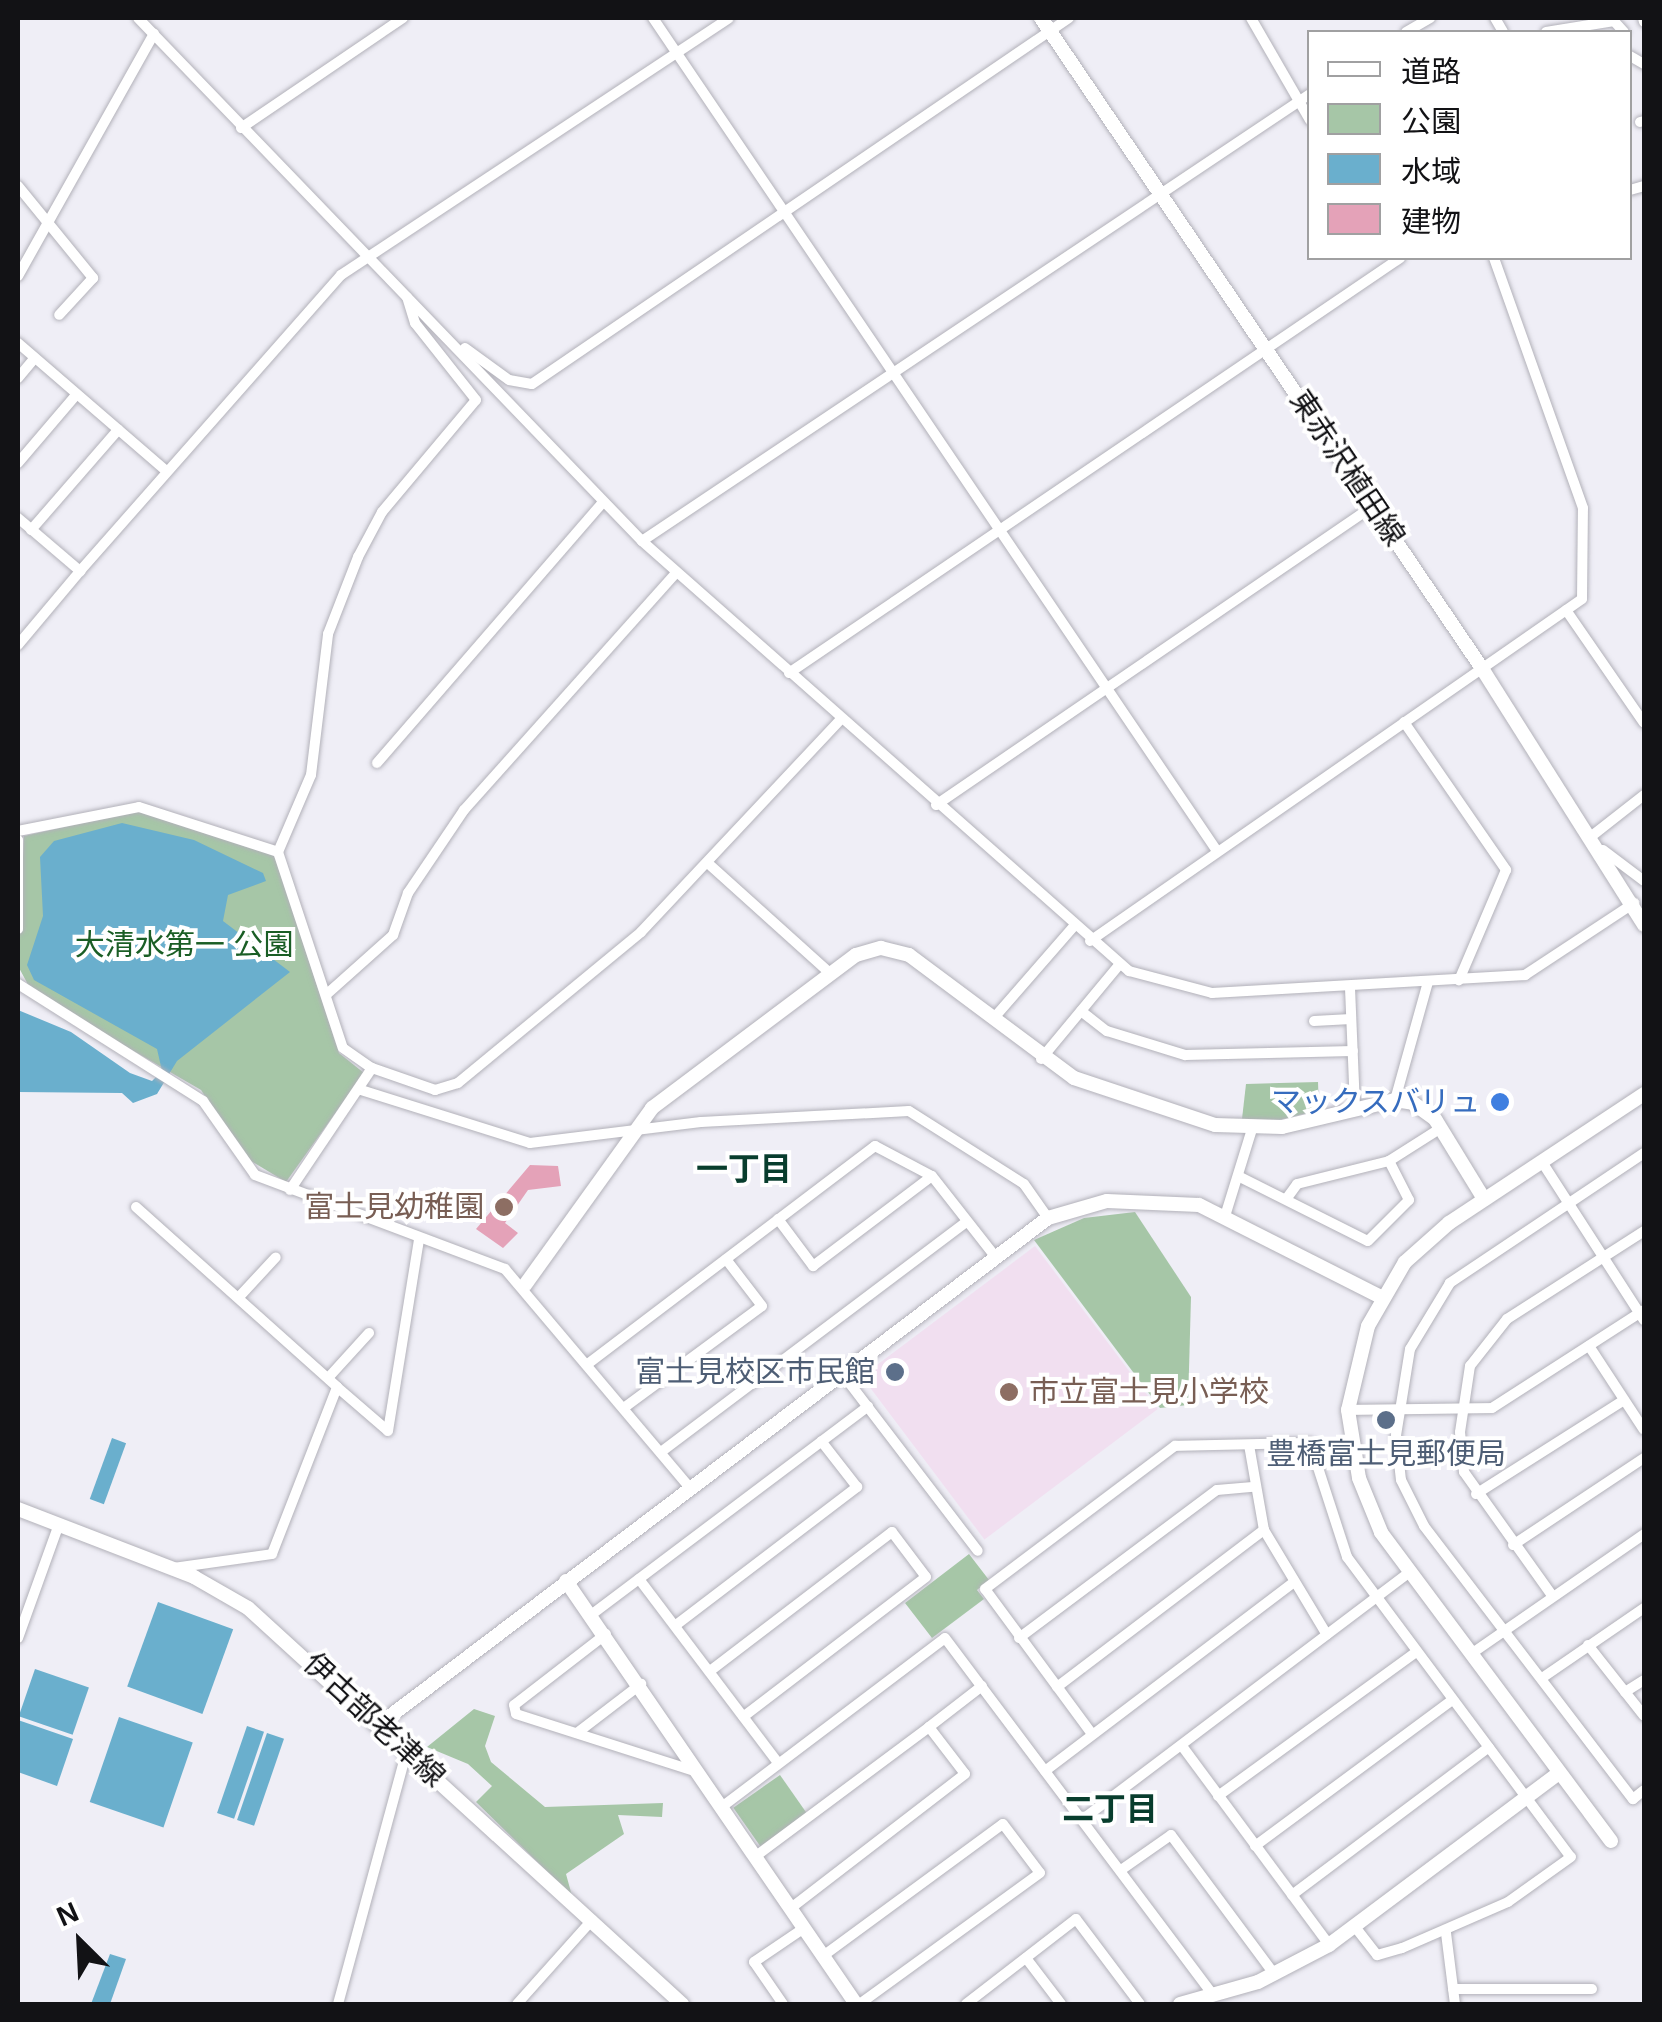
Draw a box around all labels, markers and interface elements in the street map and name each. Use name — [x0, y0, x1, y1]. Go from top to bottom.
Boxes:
legend — [1307, 30, 1632, 260]
text: 道路 — [1401, 55, 1461, 88]
text: 公園 — [1401, 105, 1461, 138]
text: 水域 — [1401, 155, 1461, 188]
text: 建物 — [1401, 205, 1461, 238]
street label: 東赤沢植田線 — [1282, 383, 1412, 553]
park label: 大清水第一 公園 — [75, 927, 293, 963]
place label: マックスバリュ — [1270, 1084, 1480, 1120]
marker: マックスバリュ — [1489, 1091, 1511, 1113]
district label: 一丁目 — [696, 1150, 792, 1188]
place label: 富士見幼稚園 — [304, 1189, 484, 1225]
marker: 富士見幼稚園 — [493, 1196, 515, 1218]
place label: 富士見校区市民館 — [635, 1354, 875, 1390]
marker: 富士見校区市民館 — [884, 1361, 906, 1383]
place label: 市立富士見小学校 — [1029, 1374, 1269, 1410]
marker: 市立富士見小学校 — [998, 1381, 1020, 1403]
marker: 豊橋富士見郵便局 — [1375, 1409, 1397, 1431]
place label: 豊橋富士見郵便局 — [1266, 1436, 1506, 1472]
street label: 伊古部老津線 — [296, 1645, 452, 1795]
district label: 二丁目 — [1062, 1790, 1158, 1828]
north arrow — [30, 1892, 130, 1992]
text: N — [52, 1896, 83, 1932]

